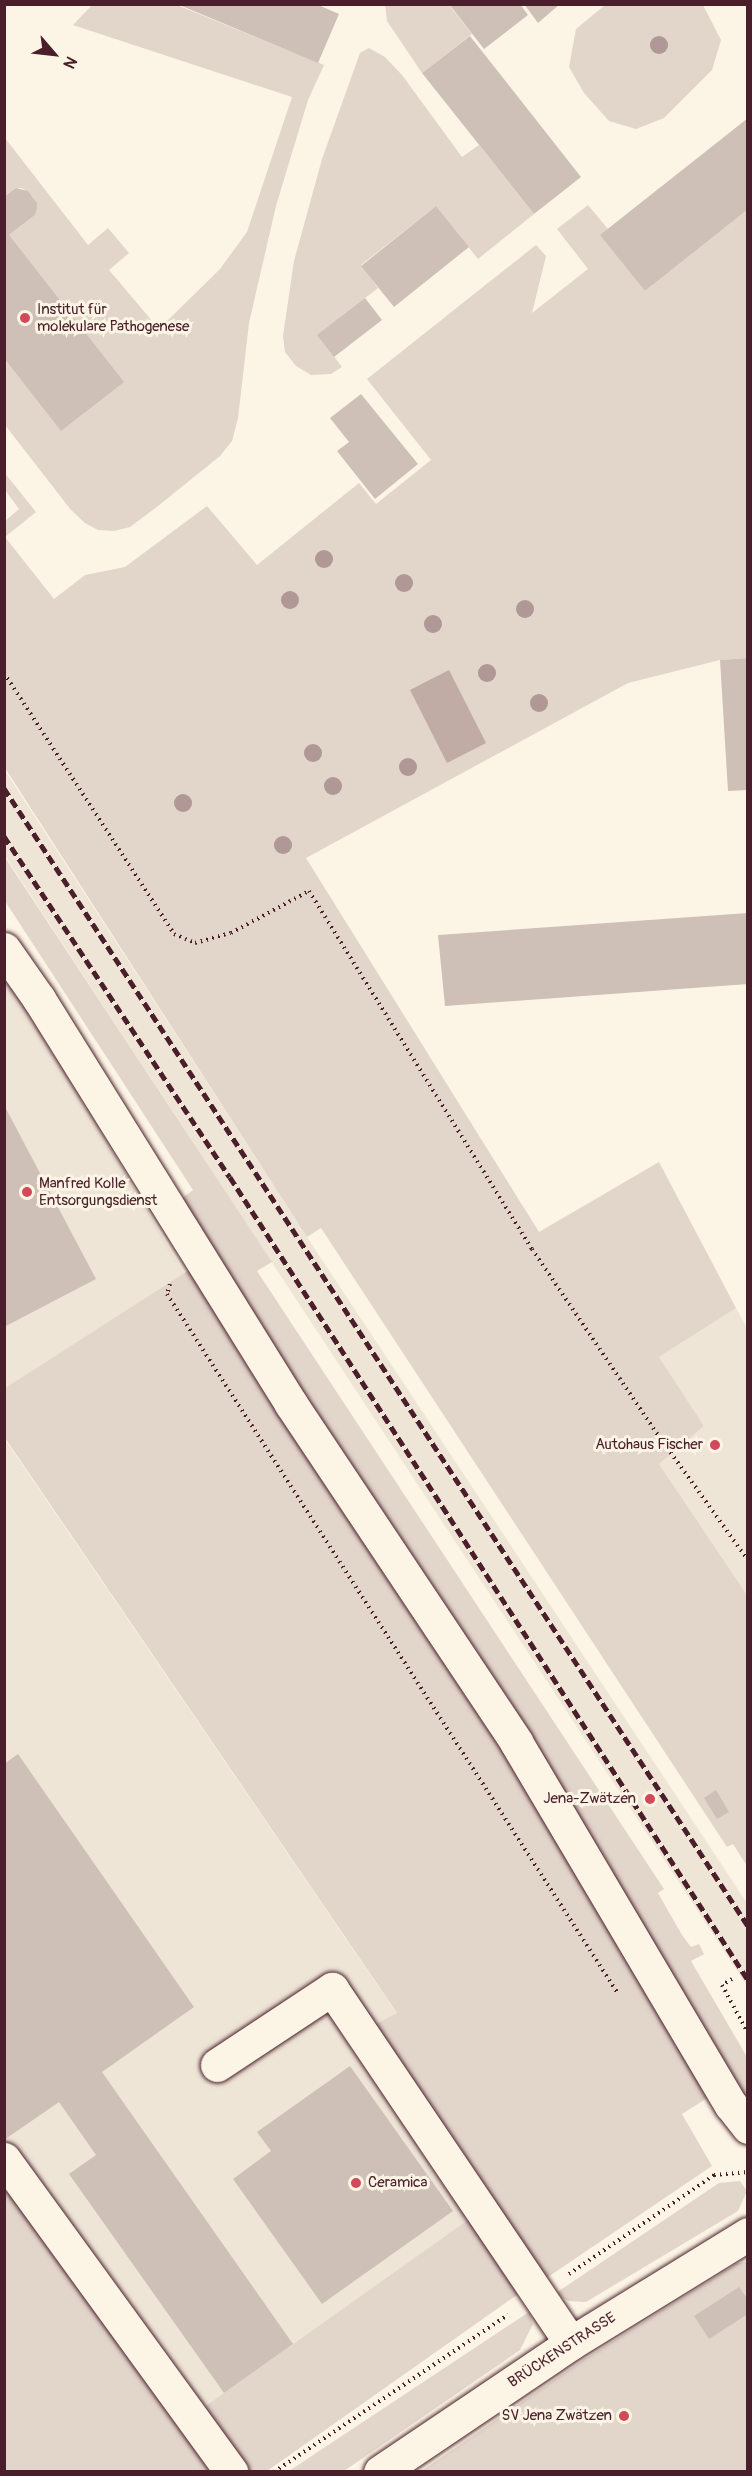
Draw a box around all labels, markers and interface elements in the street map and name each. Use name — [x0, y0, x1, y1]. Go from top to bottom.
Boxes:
north arrow — [24, 24, 84, 84]
text: N — [59, 53, 81, 72]
place label: Institut für molekulare Pathogenese — [37, 300, 189, 335]
marker: Institut für molekulare Pathogenese — [18, 311, 32, 325]
place label: Manfred Kolle Entsorgungsdienst — [39, 1174, 157, 1209]
marker: Manfred Kolle Entsorgungsdienst — [20, 1185, 34, 1199]
place label: Autohaus Fischer — [595, 1436, 703, 1454]
marker: Autohaus Fischer — [708, 1438, 722, 1452]
place label: Jena-Zwätzen — [543, 1790, 636, 1808]
marker: Jena-Zwätzen — [641, 1790, 659, 1808]
place label: Ceramica — [368, 2174, 428, 2192]
marker: Ceramica — [349, 2176, 363, 2190]
street label: BRÜCKENSTRASSE — [505, 2308, 619, 2392]
place label: SV Jena Zwätzen — [502, 2407, 612, 2425]
marker: SV Jena Zwätzen — [617, 2409, 631, 2423]

